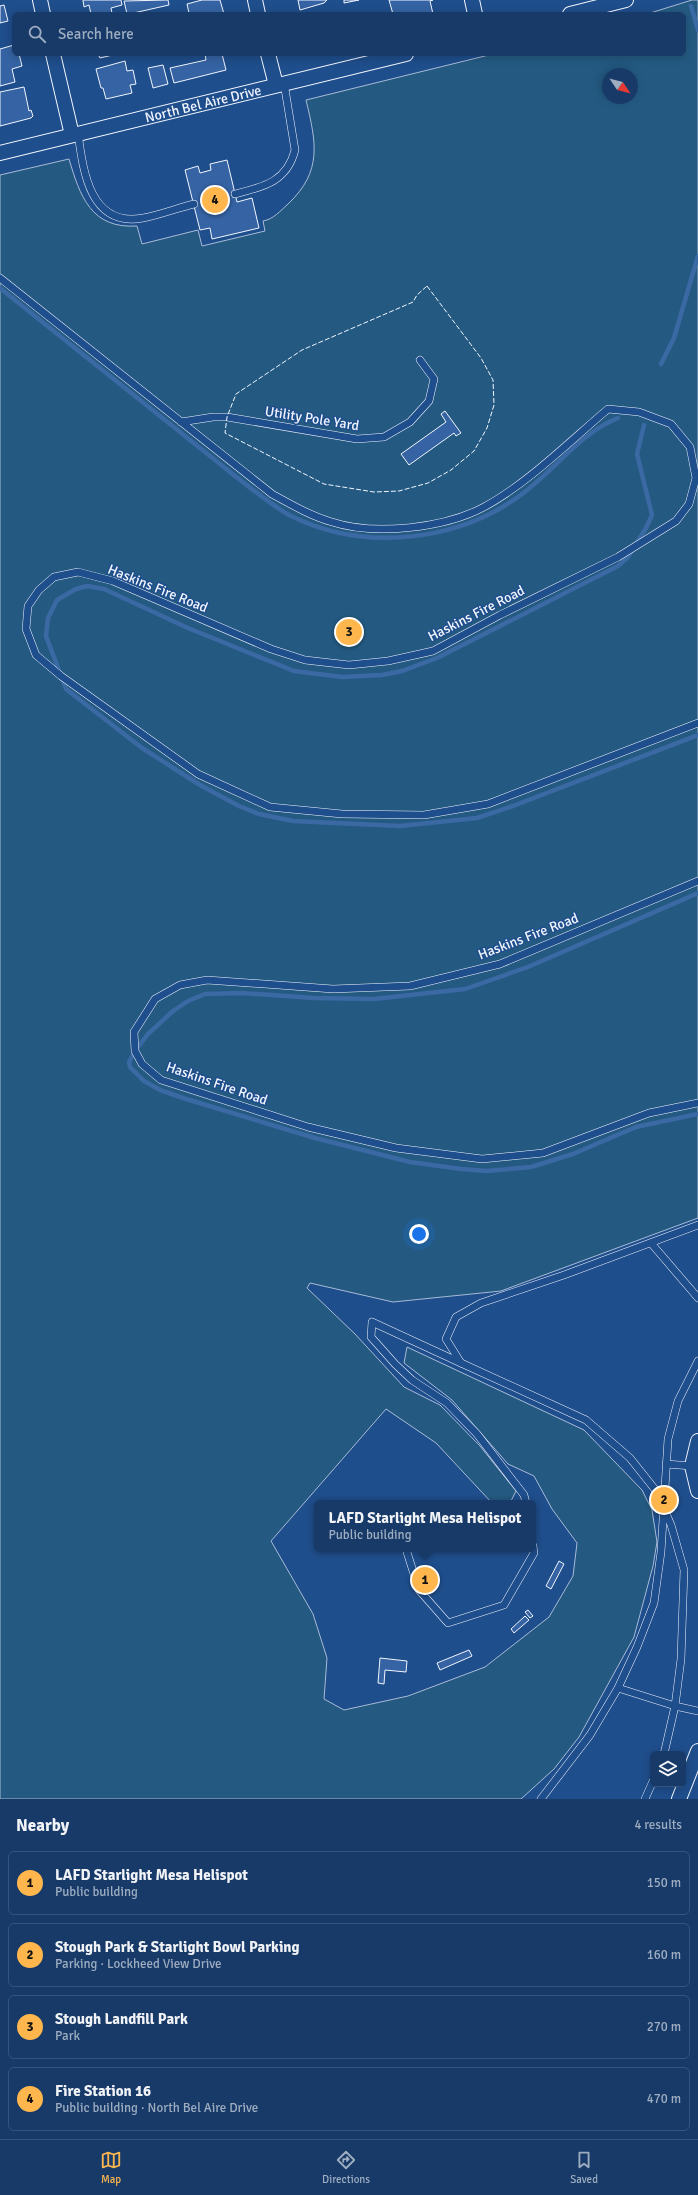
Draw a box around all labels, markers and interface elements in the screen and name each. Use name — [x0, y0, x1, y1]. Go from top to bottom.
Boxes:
search box — [12, 12, 686, 56]
icon: search — [26, 23, 48, 45]
text: Search here — [58, 25, 134, 43]
north arrow — [602, 68, 638, 104]
street label: North Bel Aire Drive — [143, 82, 263, 126]
pin: 4 — [202, 185, 228, 215]
street label: Utility Pole Yard — [263, 403, 360, 434]
street label: Haskins Fire Road — [105, 561, 210, 616]
street label: Haskins Fire Road — [425, 582, 527, 645]
pin: 3 — [336, 617, 362, 647]
street label: Haskins Fire Road — [476, 909, 581, 963]
street label: Haskins Fire Road — [164, 1058, 270, 1109]
your location — [409, 1224, 429, 1244]
pin: 2 — [651, 1485, 677, 1515]
popup — [314, 1500, 536, 1552]
text: LAFD Starlight Mesa Helispot — [329, 1509, 521, 1527]
text: Public building — [329, 1527, 412, 1543]
pin: 1 — [412, 1565, 438, 1595]
map controls — [650, 1751, 686, 1787]
button: layers — [650, 1751, 686, 1787]
text: Nearby — [16, 1815, 69, 1836]
text: 4 results — [634, 1817, 682, 1833]
text: LAFD Starlight Mesa Helispot — [55, 1866, 248, 1884]
text: 1 — [26, 1875, 34, 1891]
text: 150 m — [647, 1875, 681, 1891]
text: Public building — [55, 1884, 138, 1900]
text: Stough Park & Starlight Bowl Parking — [55, 1938, 300, 1956]
text: 2 — [26, 1947, 34, 1963]
text: 160 m — [647, 1947, 681, 1963]
text: Parking · Lockheed View Drive — [55, 1956, 221, 1972]
text: Stough Landfill Park — [55, 2010, 188, 2028]
text: 3 — [26, 2019, 34, 2035]
text: 270 m — [647, 2019, 681, 2035]
text: Park — [55, 2028, 80, 2044]
text: Fire Station 16 — [55, 2082, 151, 2100]
text: 4 — [26, 2091, 34, 2107]
text: 470 m — [647, 2091, 681, 2107]
text: Public building · North Bel Aire Drive — [55, 2100, 258, 2116]
tab: Map — [100, 2149, 122, 2186]
tab: Directions — [322, 2149, 370, 2186]
tab: Saved — [570, 2149, 598, 2186]

